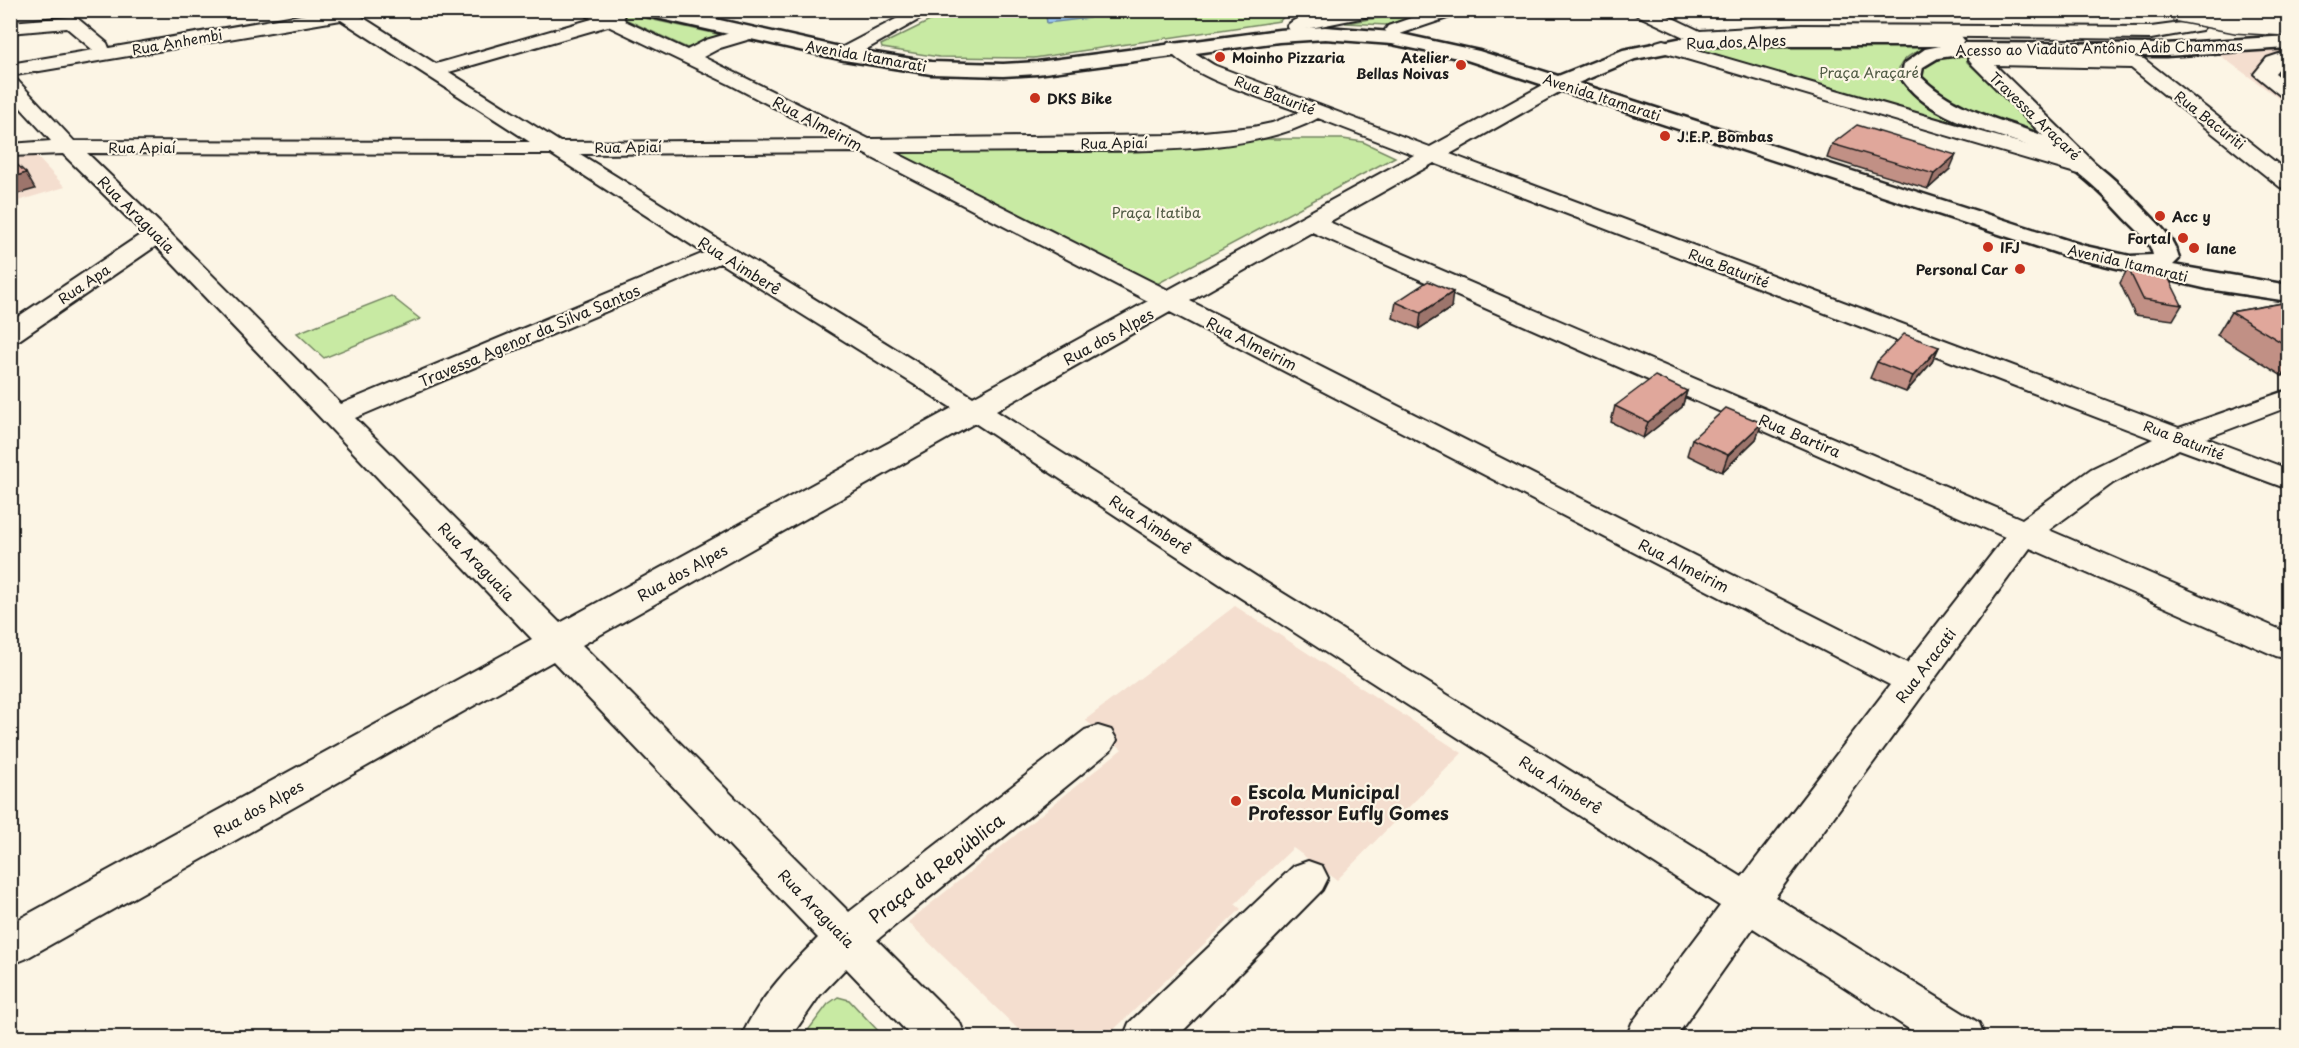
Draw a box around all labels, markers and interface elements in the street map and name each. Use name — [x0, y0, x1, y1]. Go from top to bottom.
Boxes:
street label: Rua Anhembi — [130, 24, 224, 60]
street label: Rua dos Alpes — [1686, 28, 1787, 54]
street label: Avenida Itamarati — [804, 35, 928, 77]
street label: Acesso ao Viaduto Antônio Adib Chammas — [1955, 35, 2243, 61]
place label: Moinho Pizzaria — [1232, 47, 1346, 68]
place label: Atelier Bellas Noivas — [1356, 47, 1450, 84]
marker: Moinho Pizzaria — [1213, 50, 1227, 64]
marker: Atelier Bellas Noivas — [1454, 58, 1468, 72]
park label: Praça Araçaré — [1819, 62, 1919, 83]
street label: Travessa Araçaré — [1985, 67, 2085, 165]
street label: Avenida Itamarati — [1540, 68, 1664, 126]
street label: Rua Baturité — [1231, 70, 1319, 120]
street label: Rua Bacuriti — [2170, 86, 2250, 154]
place label: DKS Bike — [1047, 88, 1112, 109]
street label: Rua Almeirim — [769, 90, 867, 156]
marker: DKS Bike — [1028, 91, 1042, 105]
place label: J.E.P. Bombas — [1677, 126, 1773, 147]
marker: J.E.P. Bombas — [1658, 129, 1672, 143]
street label: Rua Apiaí — [1080, 132, 1148, 154]
street label: Rua Apiaí — [594, 136, 662, 158]
street label: Rua Apiaí — [108, 137, 176, 158]
street label: Rua Araguaia — [93, 170, 181, 258]
park label: Praça Itatiba — [1111, 202, 1201, 223]
place label: Acc y — [2171, 206, 2211, 227]
marker: Acc y — [2153, 209, 2167, 223]
place label: Fortal — [2127, 228, 2171, 249]
street label: Rua Aimberê — [694, 230, 786, 300]
marker: Fortal — [2176, 231, 2190, 245]
place label: IFJ — [2000, 237, 2020, 258]
place label: Iane — [2206, 238, 2237, 259]
street label: Avenida Itamarati — [2066, 239, 2190, 287]
marker: IFJ — [1981, 240, 1995, 254]
marker: Iane — [2187, 241, 2201, 255]
street label: Rua Baturité — [1685, 243, 1773, 293]
street label: Rua Apa — [54, 259, 115, 309]
place label: Personal Car — [1916, 259, 2009, 280]
marker: Personal Car — [2013, 262, 2027, 276]
street label: Travessa Agenor da Silva Santos — [415, 278, 643, 392]
street label: Rua dos Alpes — [1059, 302, 1158, 370]
street label: Rua Almeirim — [1203, 310, 1301, 376]
street label: Rua Bartira — [1756, 407, 1845, 463]
street label: Rua Baturité — [2140, 415, 2228, 465]
street label: Rua Aimberê — [1105, 489, 1197, 559]
street label: Rua Araguaia — [433, 517, 521, 606]
street label: Rua Almeirim — [1635, 532, 1733, 598]
street label: Rua dos Alpes — [633, 538, 732, 606]
street label: Rua Aracati — [1889, 623, 1961, 707]
street label: Rua Aimberê — [1515, 749, 1607, 819]
street label: Rua dos Alpes — [209, 774, 308, 842]
place label: Escola Municipal Professor Eufly Gomes — [1248, 778, 1449, 826]
marker: Escola Municipal Professor Eufly Gomes — [1229, 794, 1243, 808]
street label: Praça da República — [862, 806, 1010, 930]
street label: Rua Araguaia — [773, 864, 861, 953]

